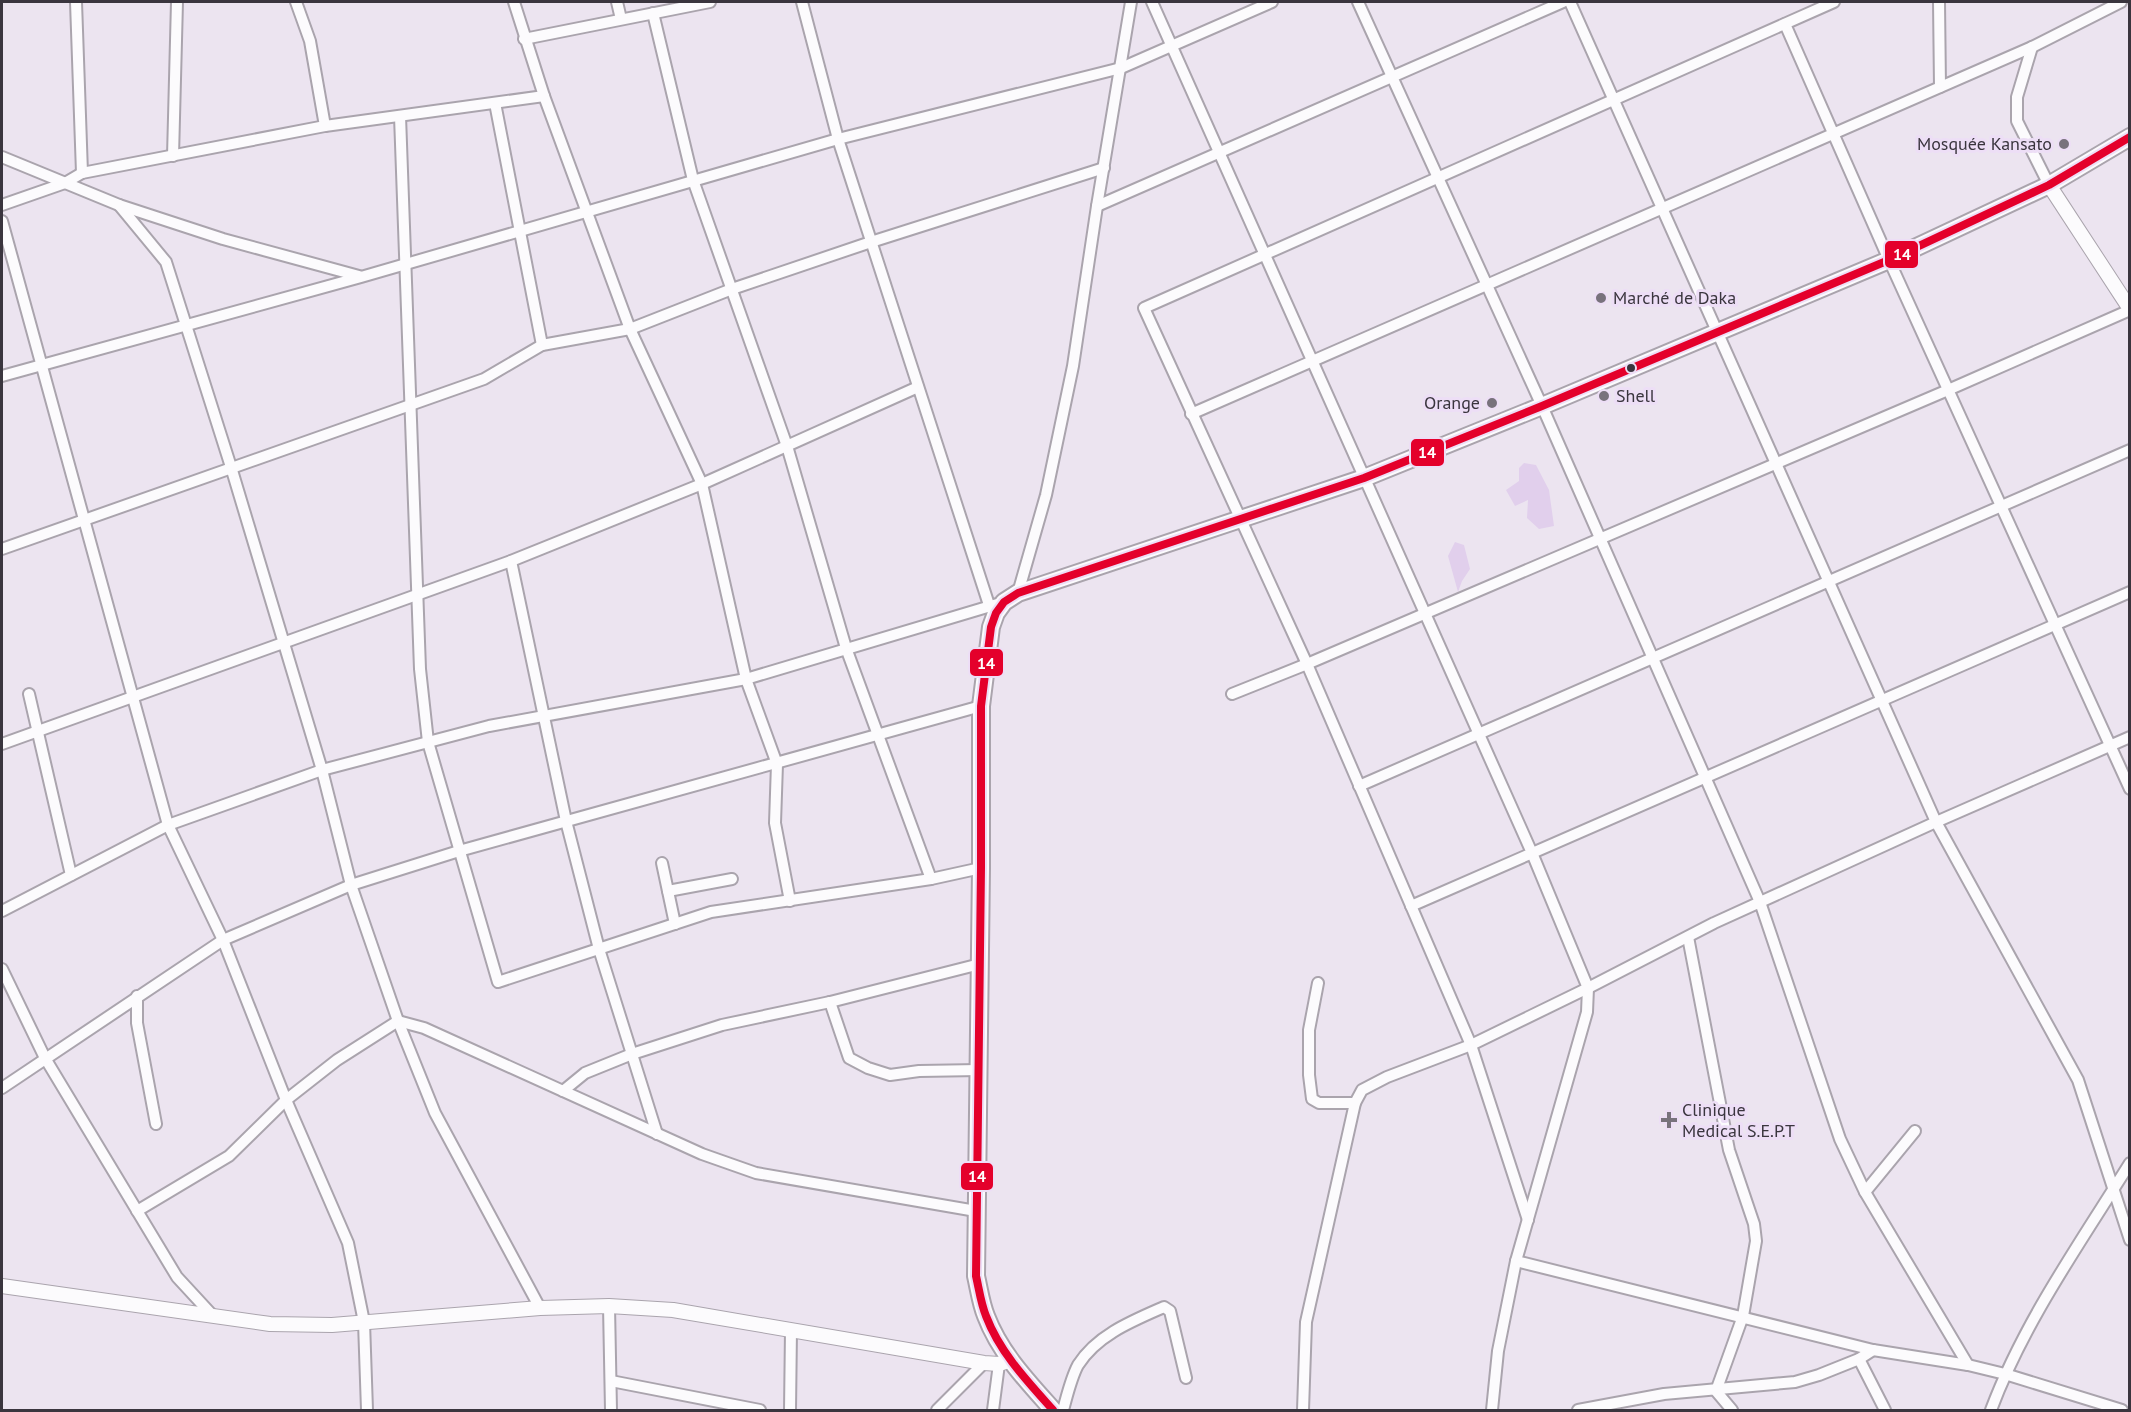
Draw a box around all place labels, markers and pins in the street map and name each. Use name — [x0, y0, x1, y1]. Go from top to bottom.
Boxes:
place label: Mosquée Kansato — [1917, 132, 2052, 155]
marker: Mosquée Kansato — [2057, 137, 2071, 151]
place label: Marché de Daka — [1613, 286, 1736, 309]
marker: Marché de Daka — [1594, 291, 1608, 305]
unlabelled marker — [1625, 362, 1637, 374]
place label: Shell — [1616, 384, 1656, 407]
marker: Shell — [1597, 389, 1611, 403]
place label: Orange — [1424, 391, 1480, 414]
marker: Orange — [1485, 396, 1499, 410]
place label: Clinique Medical S.E.P.T — [1682, 1098, 1795, 1142]
marker: Clinique Medical S.E.P.T — [1660, 1111, 1678, 1129]

